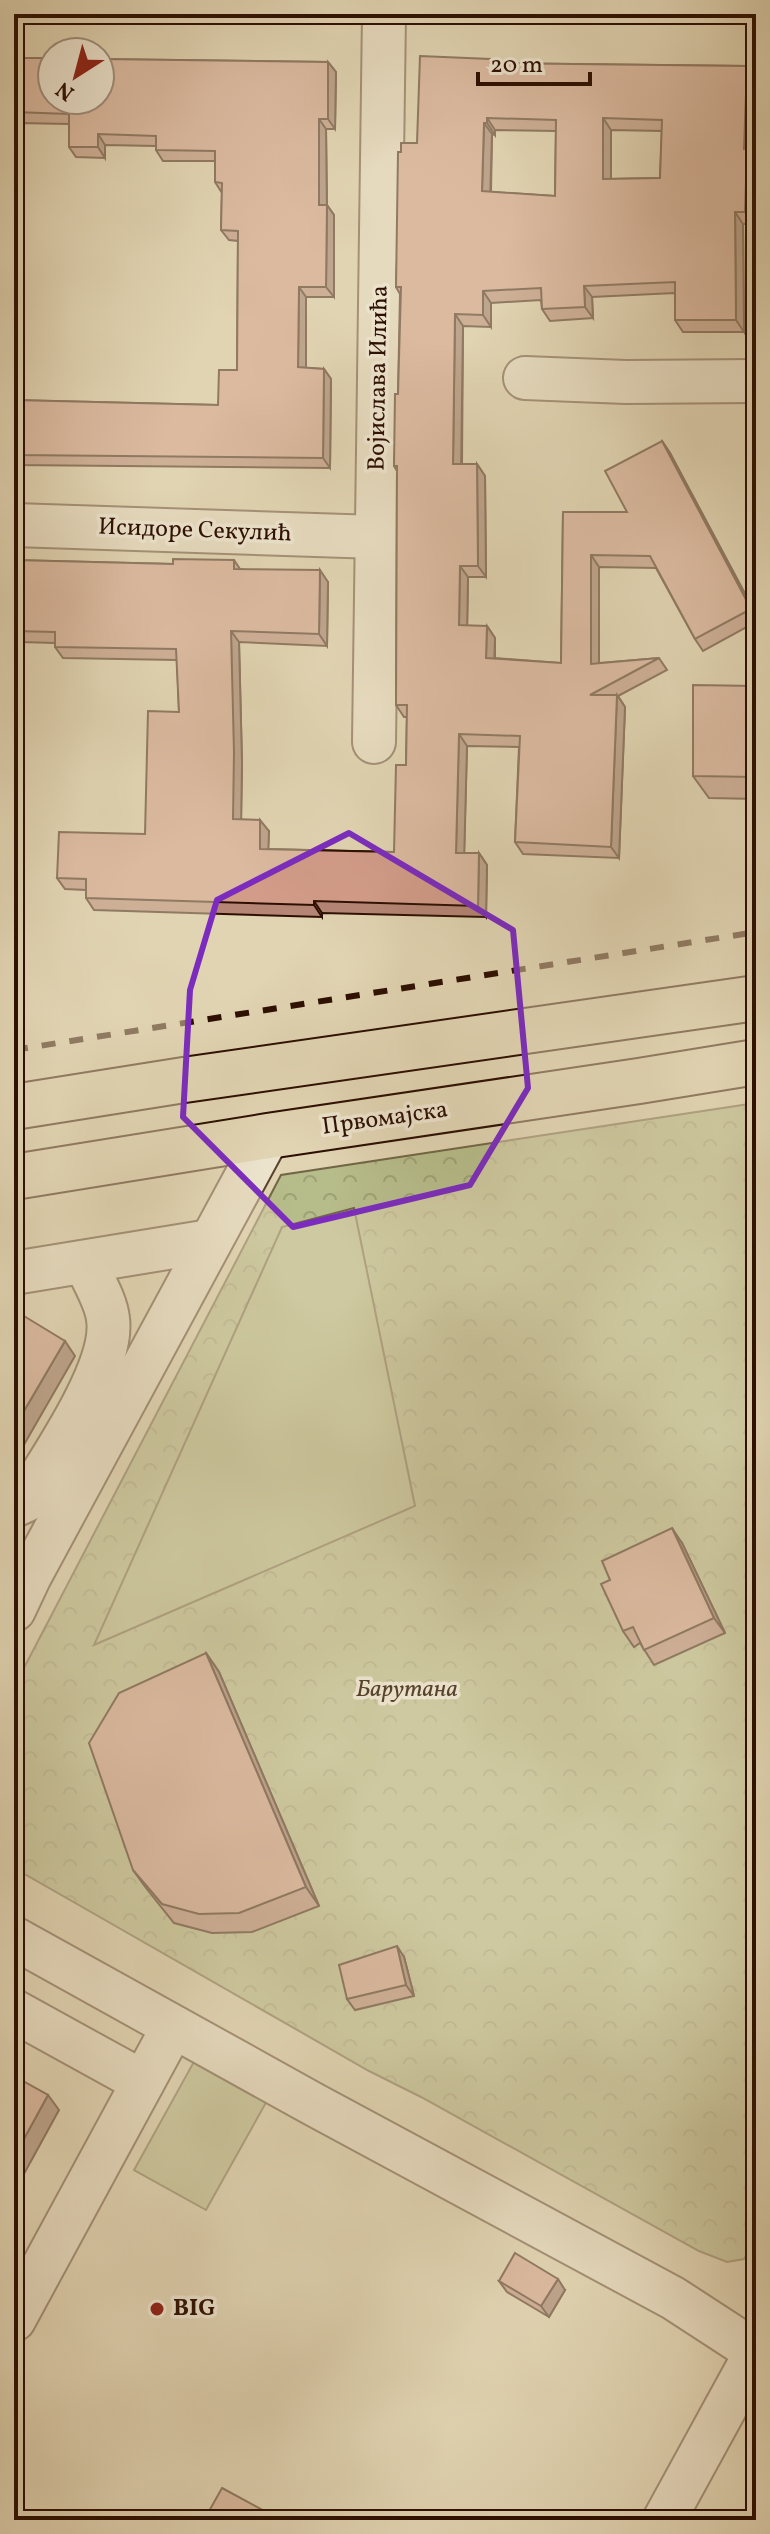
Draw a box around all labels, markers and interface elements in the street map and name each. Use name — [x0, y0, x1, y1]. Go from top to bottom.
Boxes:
north arrow — [36, 36, 116, 116]
scale bar — [478, 36, 590, 86]
text: 20 m — [490, 49, 543, 83]
text: N — [50, 73, 81, 107]
street label: Војислава Илића — [360, 285, 398, 471]
street label: Исидоре Секулић — [98, 511, 292, 551]
street label: Првомајска — [320, 1093, 450, 1145]
park label: Барутана — [356, 1673, 458, 1707]
place label: BIG — [173, 2292, 215, 2326]
marker: BIG — [148, 2300, 166, 2318]

